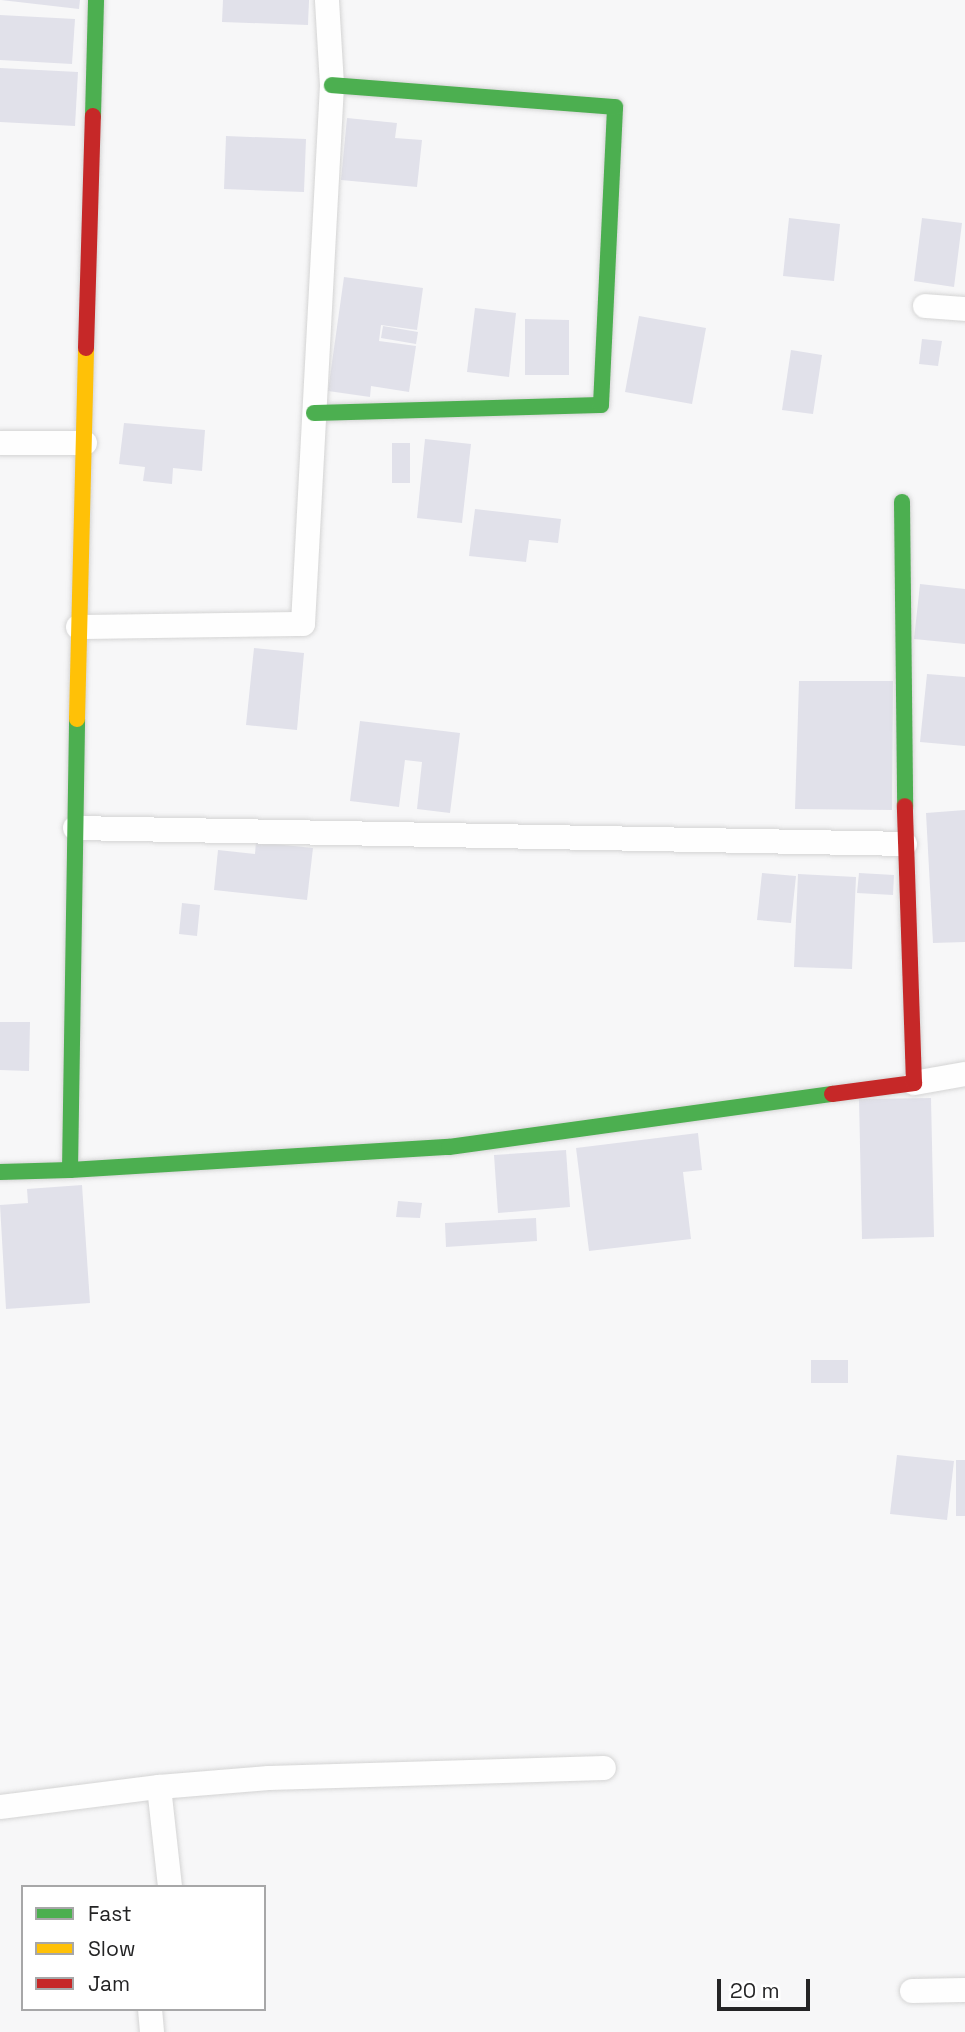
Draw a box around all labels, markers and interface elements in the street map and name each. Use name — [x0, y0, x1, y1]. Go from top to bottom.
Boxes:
legend — [21, 1885, 266, 2011]
text: Fast — [88, 1900, 132, 1927]
text: Slow — [88, 1935, 136, 1962]
scale bar — [720, 1966, 813, 2010]
text: Jam — [88, 1970, 130, 1997]
text: 20 m — [730, 1977, 780, 2004]

